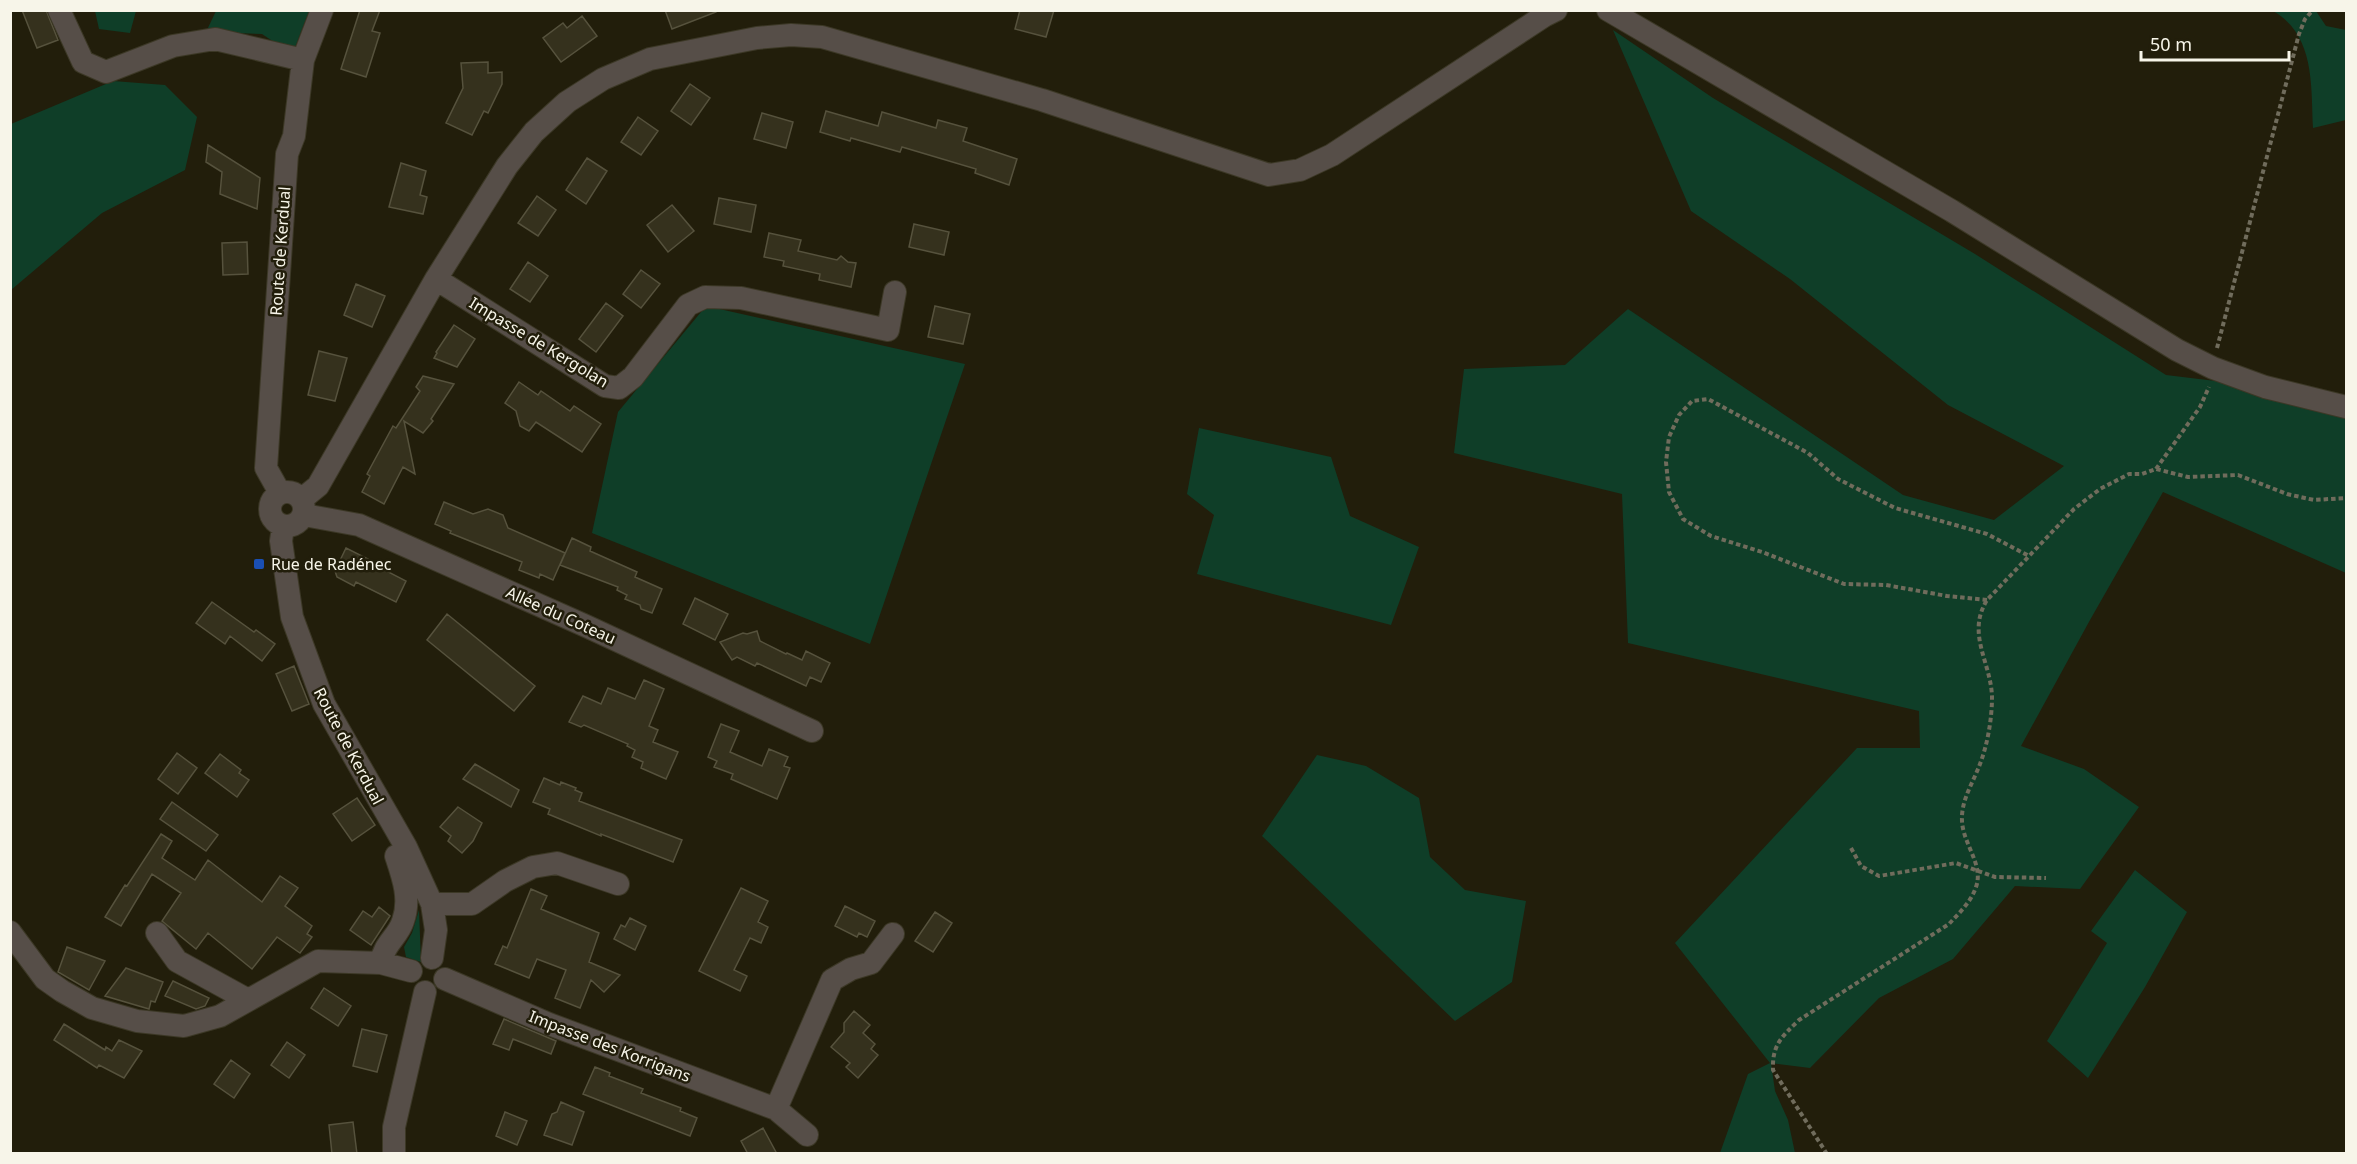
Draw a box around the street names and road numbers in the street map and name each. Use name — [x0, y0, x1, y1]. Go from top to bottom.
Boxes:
street label: Route de Kerdual — [265, 186, 295, 316]
street label: Impasse de Kergolan — [465, 292, 613, 392]
street label: Allée du Coteau — [503, 581, 619, 649]
street label: Route de Kerdual — [309, 684, 389, 808]
street label: Impasse des Korrigans — [526, 1005, 694, 1087]

